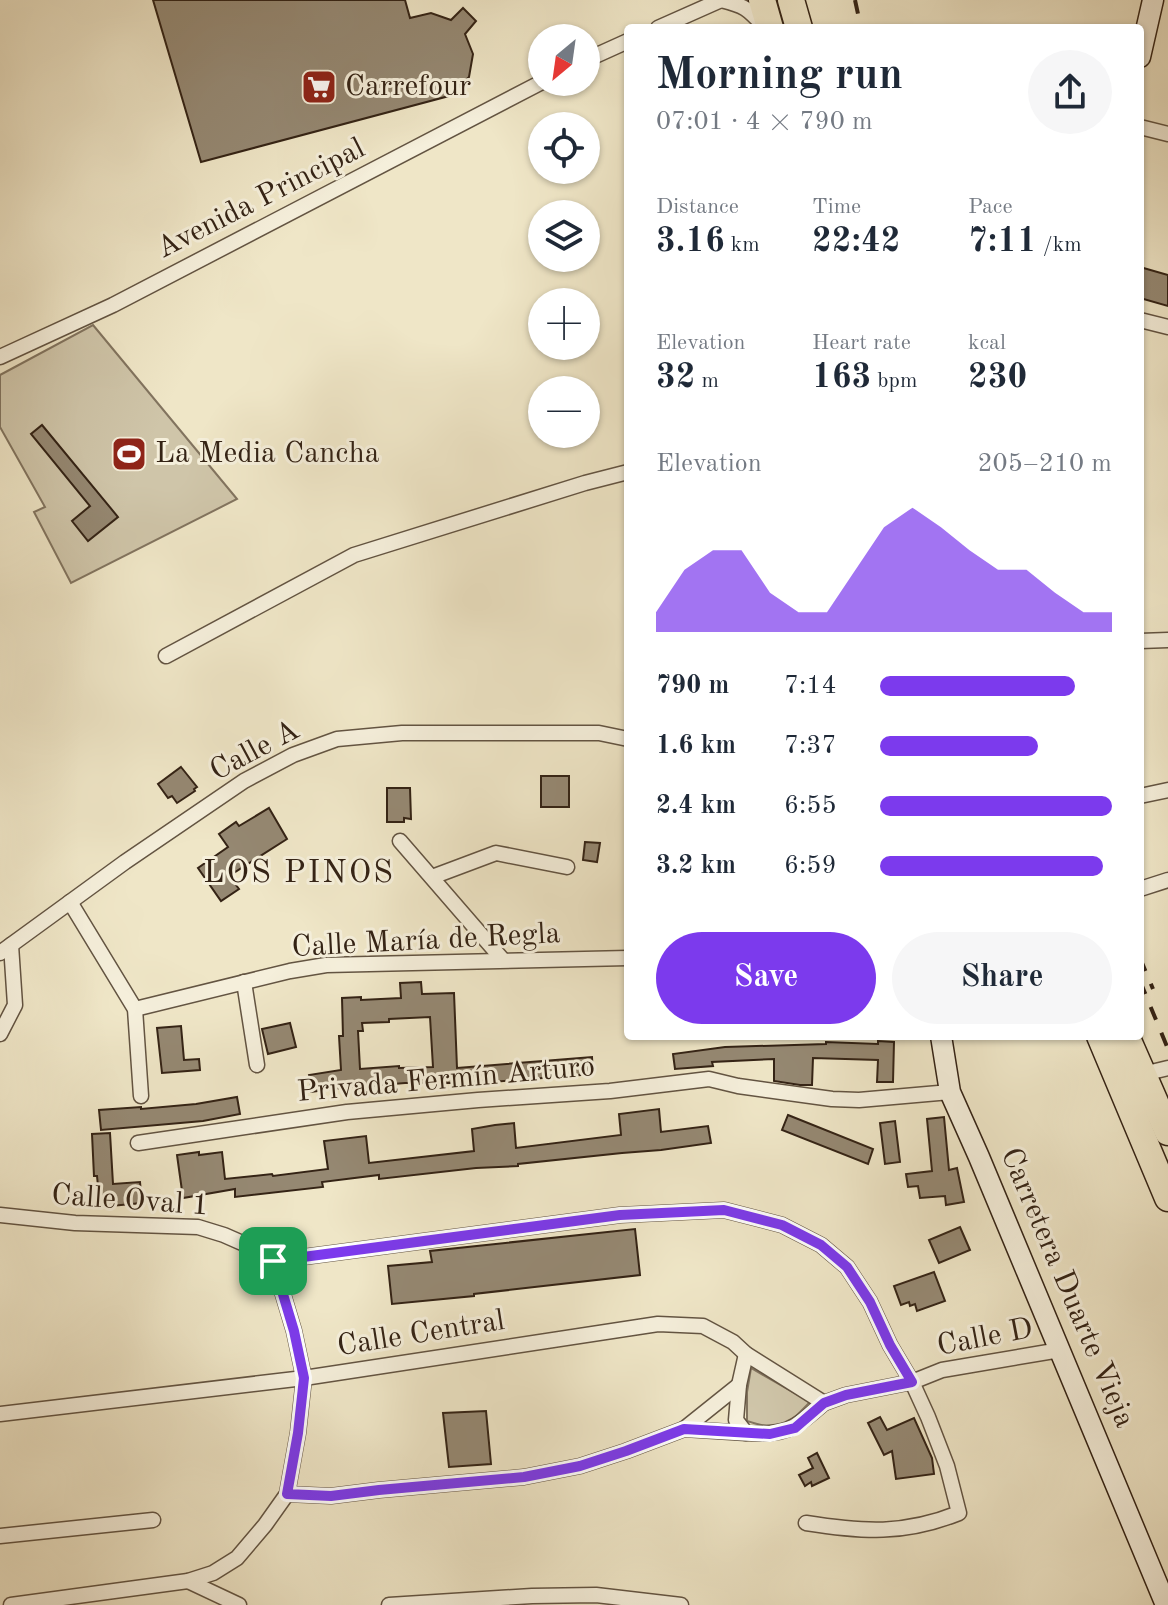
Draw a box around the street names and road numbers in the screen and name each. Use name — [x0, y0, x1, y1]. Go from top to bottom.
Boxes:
street label: Avenida Principal — [152, 134, 370, 264]
street label: Calle A — [205, 715, 305, 787]
street label: Calle María de Regla — [291, 919, 561, 963]
street label: Privada Fermín Arturo — [296, 1052, 596, 1108]
street label: Carretera Duarte Vieja — [994, 1144, 1140, 1432]
street label: Calle Oval 1 — [50, 1181, 210, 1221]
street label: Calle Central — [335, 1306, 507, 1362]
street label: Calle D — [935, 1314, 1035, 1362]

